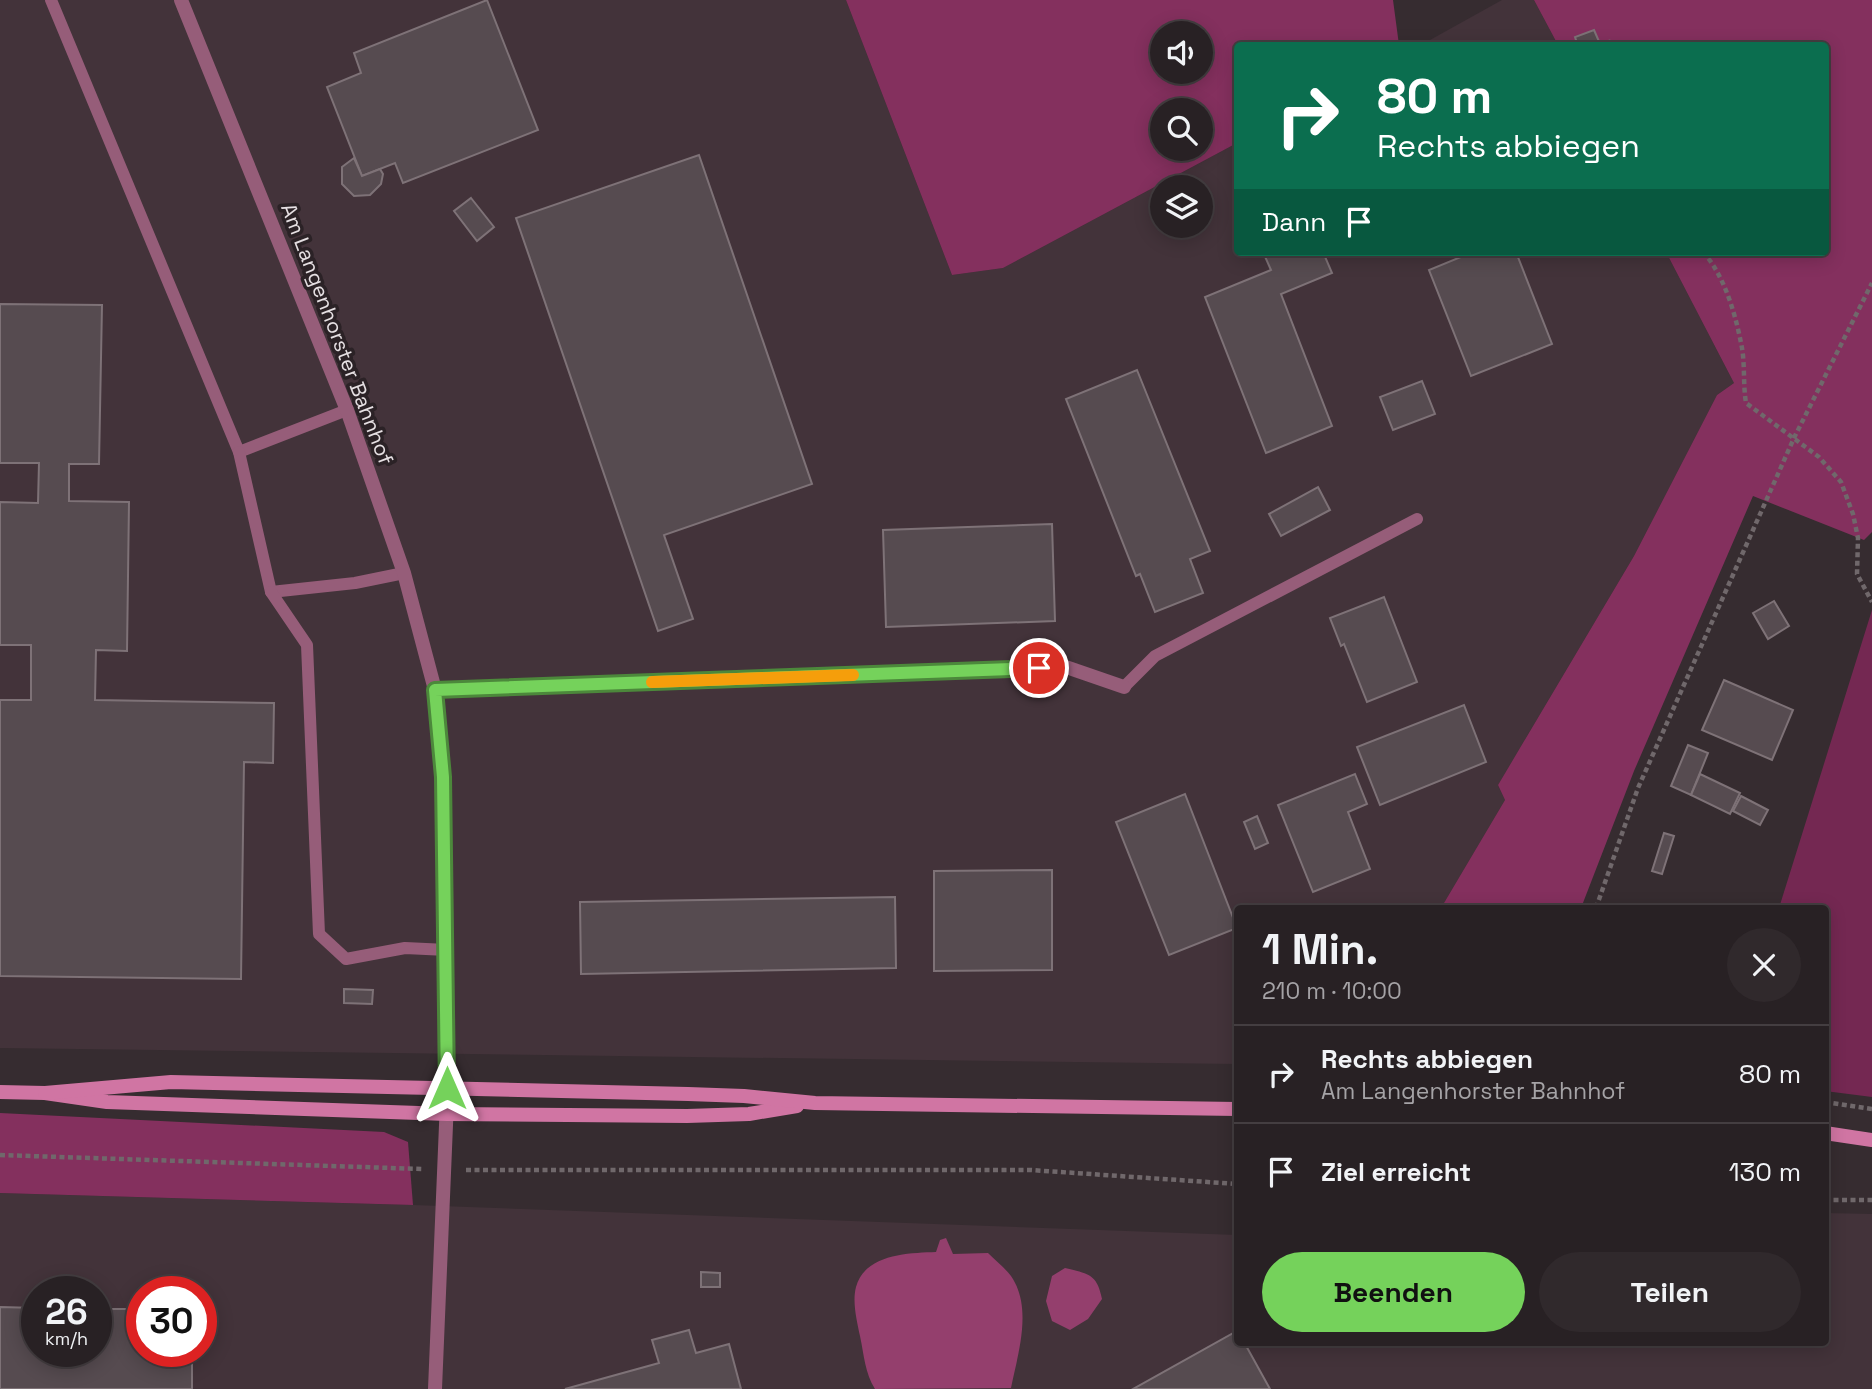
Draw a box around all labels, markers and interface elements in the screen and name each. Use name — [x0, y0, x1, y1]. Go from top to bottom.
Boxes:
map controls — [1150, 21, 1213, 238]
button: sound — [1150, 21, 1213, 84]
text: 80 m — [1377, 65, 1492, 127]
icon: right — [1262, 70, 1353, 161]
button: search — [1150, 98, 1213, 161]
text: Rechts abbiegen — [1377, 126, 1640, 166]
button: layers — [1150, 175, 1213, 238]
street label: Am Langenhorster Bahnhof — [275, 199, 400, 468]
icon: arrive — [1340, 203, 1378, 241]
text: Dann — [1262, 205, 1326, 239]
pin — [1009, 638, 1069, 698]
icon: arrive — [1020, 649, 1058, 687]
text: 1 Min. — [1262, 923, 1378, 976]
button: close — [1727, 928, 1801, 1002]
text: 210 m · 10:00 — [1262, 976, 1402, 1006]
text: Rechts abbiegen — [1321, 1042, 1533, 1076]
position arrow — [410, 1051, 484, 1125]
icon: right — [1262, 1055, 1300, 1093]
text: 80 m — [1739, 1057, 1801, 1091]
text: Am Langenhorster Bahnhof — [1321, 1076, 1625, 1106]
icon: arrive — [1262, 1153, 1300, 1191]
text: Ziel erreicht — [1321, 1155, 1471, 1189]
text: 130 m — [1729, 1155, 1801, 1189]
button: Beenden — [1262, 1252, 1525, 1332]
button: Teilen — [1539, 1252, 1801, 1332]
speed limit sign: 30 — [126, 1276, 217, 1367]
text: 26 — [45, 1290, 88, 1334]
text: km/h — [45, 1327, 88, 1350]

